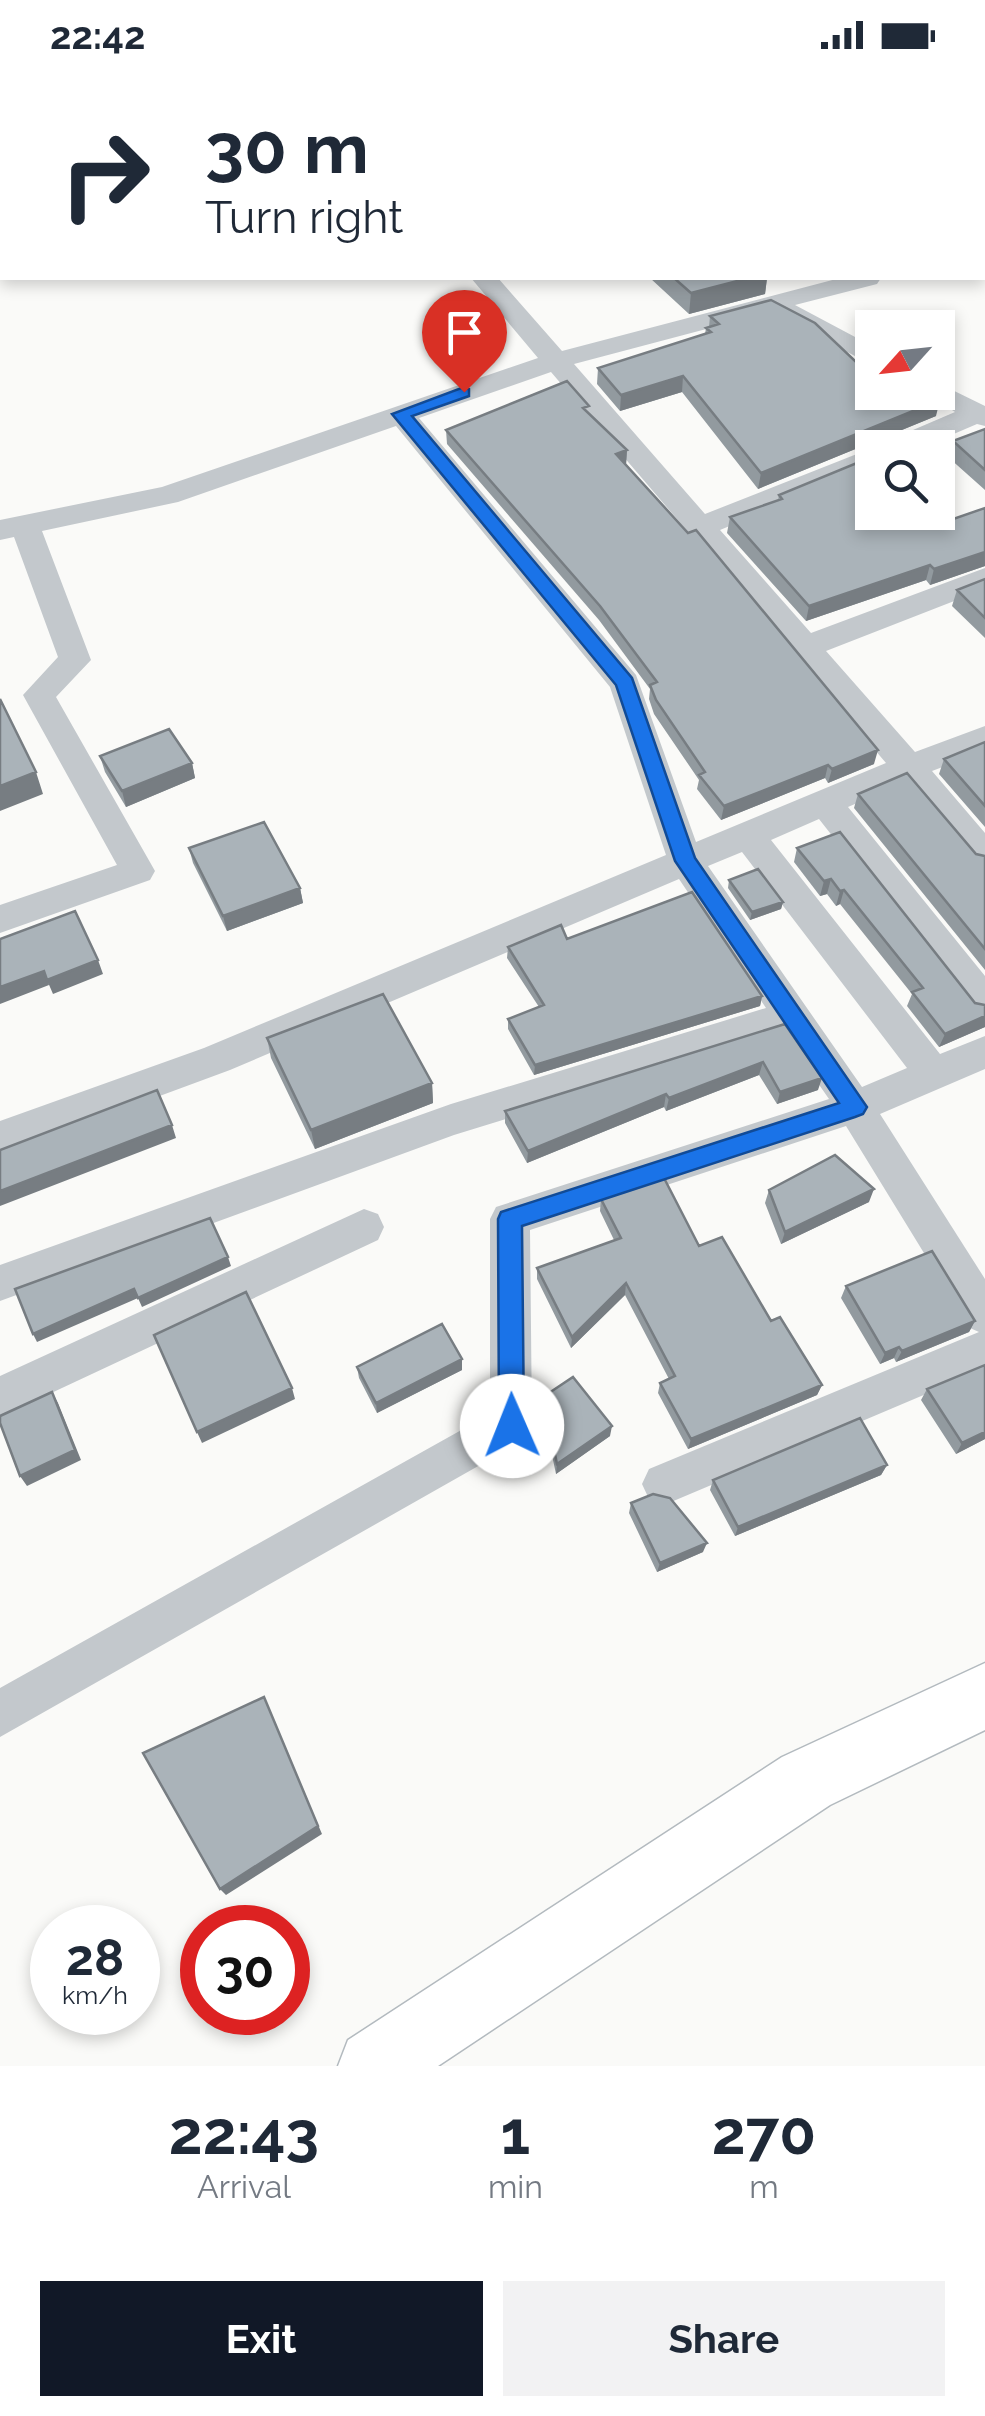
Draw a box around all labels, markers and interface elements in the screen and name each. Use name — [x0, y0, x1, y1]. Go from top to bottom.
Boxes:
text: 22:42 — [50, 13, 145, 58]
text: 30 m — [205, 107, 369, 189]
icon: right — [40, 110, 170, 240]
text: Turn right — [205, 191, 403, 244]
pin — [422, 290, 507, 393]
icon: arrive — [437, 305, 492, 360]
north arrow — [855, 310, 955, 410]
map controls — [855, 310, 955, 530]
button: search — [855, 430, 955, 530]
position arrow — [460, 1374, 564, 1478]
speed limit sign: 30 — [180, 1905, 310, 2035]
text: 28 — [66, 1928, 124, 1987]
text: km/h — [62, 1980, 128, 2010]
text: 22:43 — [169, 2098, 319, 2168]
text: 1 — [501, 2098, 530, 2168]
text: 270 — [712, 2098, 816, 2168]
text: Arrival — [197, 2168, 291, 2205]
text: min — [488, 2168, 543, 2205]
text: m — [749, 2168, 779, 2205]
button: Exit — [40, 2281, 483, 2396]
button: Share — [503, 2281, 945, 2396]

